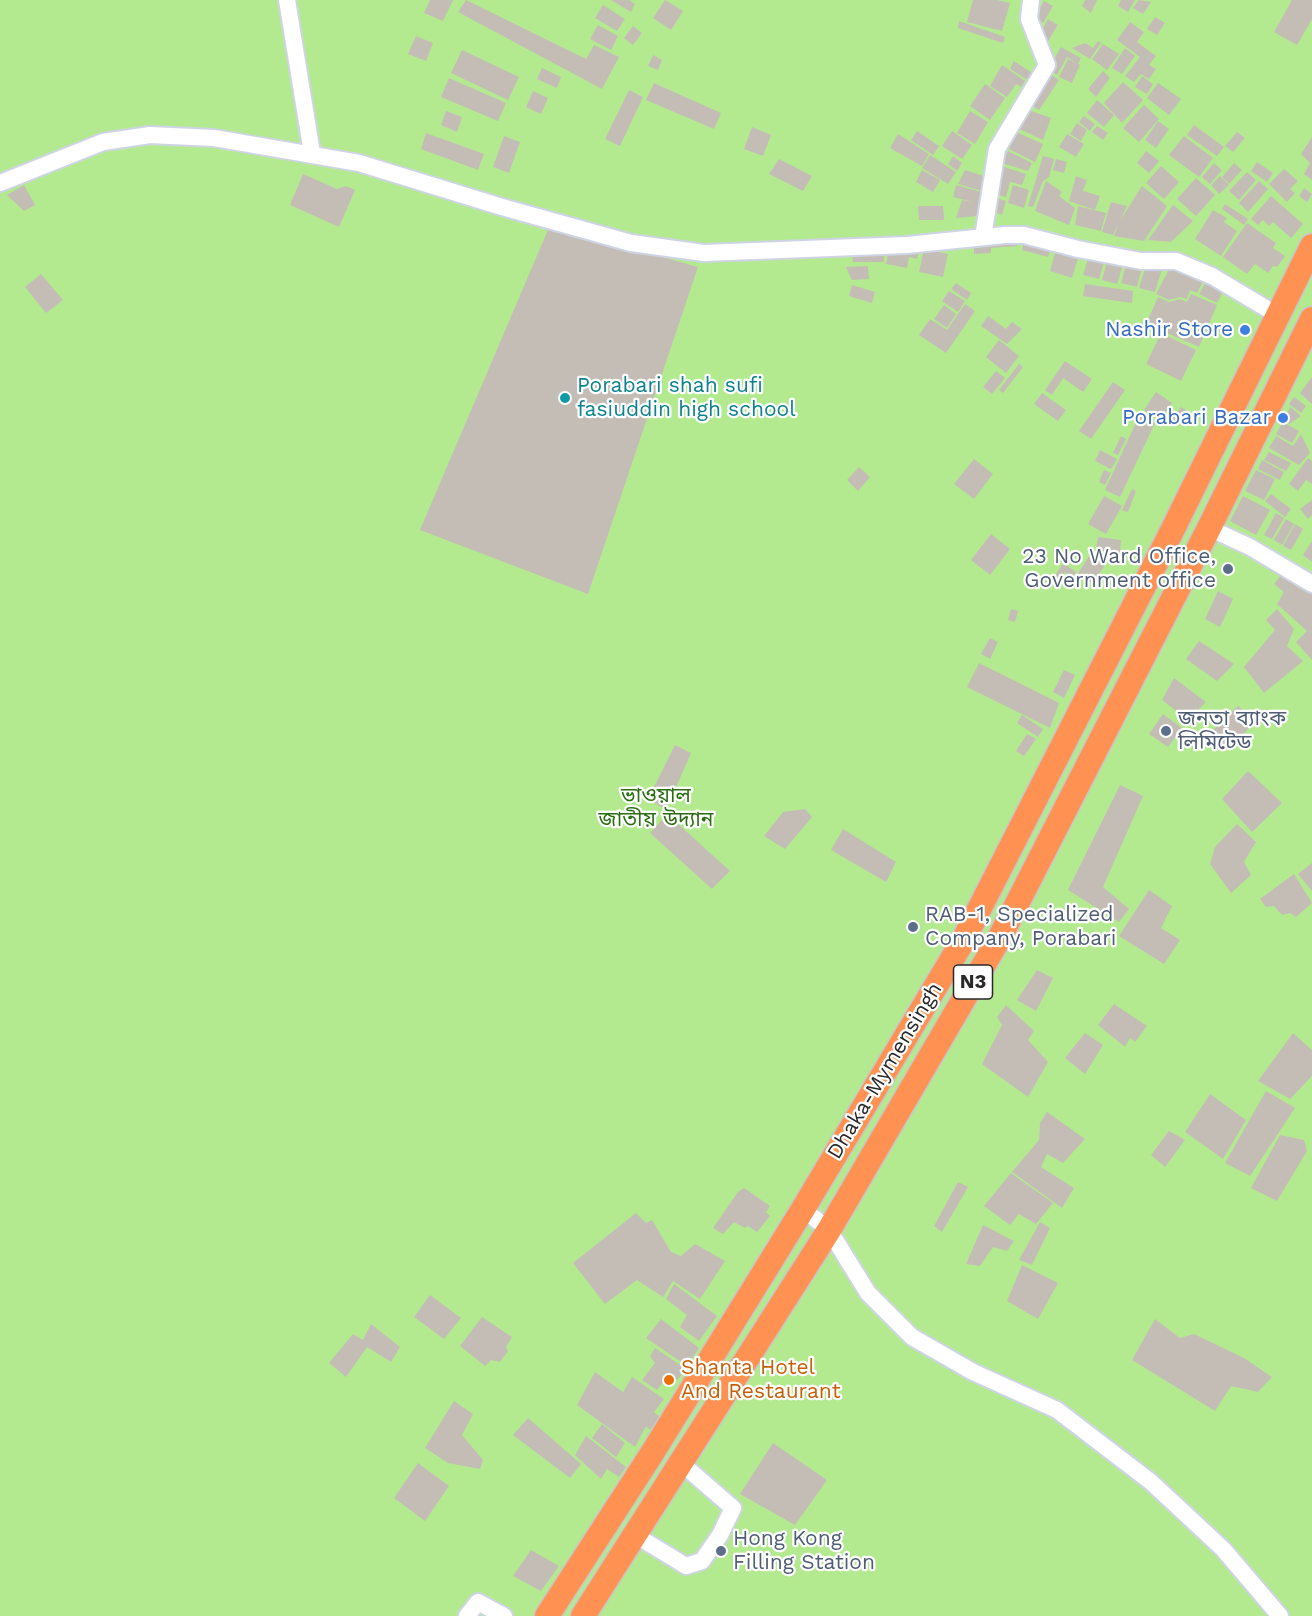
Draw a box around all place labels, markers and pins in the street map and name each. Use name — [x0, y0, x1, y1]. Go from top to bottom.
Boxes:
place label: Nashir Store — [1105, 317, 1233, 343]
marker: Nashir Store — [1238, 323, 1252, 337]
place label: Porabari shah sufi fasiuddin high school — [577, 373, 796, 423]
marker: Porabari shah sufi fasiuddin high school — [558, 391, 572, 405]
place label: Porabari Bazar — [1122, 405, 1271, 431]
marker: Porabari Bazar — [1276, 411, 1290, 425]
place label: 23 No Ward Office, Government office — [1022, 544, 1216, 594]
marker: 23 No Ward Office, Government office — [1221, 562, 1235, 576]
place label: জনতা ব্যাংক লিমিটেড — [1178, 706, 1286, 756]
marker: জনতা ব্যাংক লিমিটেড — [1159, 724, 1173, 738]
place label: RAB-1, Specialized Company, Porabari — [925, 902, 1116, 952]
marker: RAB-1, Specialized Company, Porabari — [906, 920, 920, 934]
place label: Shanta Hotel And Restaurant — [681, 1355, 840, 1405]
marker: Shanta Hotel And Restaurant — [662, 1373, 676, 1387]
place label: Hong Kong Filling Station — [733, 1526, 875, 1576]
marker: Hong Kong Filling Station — [714, 1544, 728, 1558]

